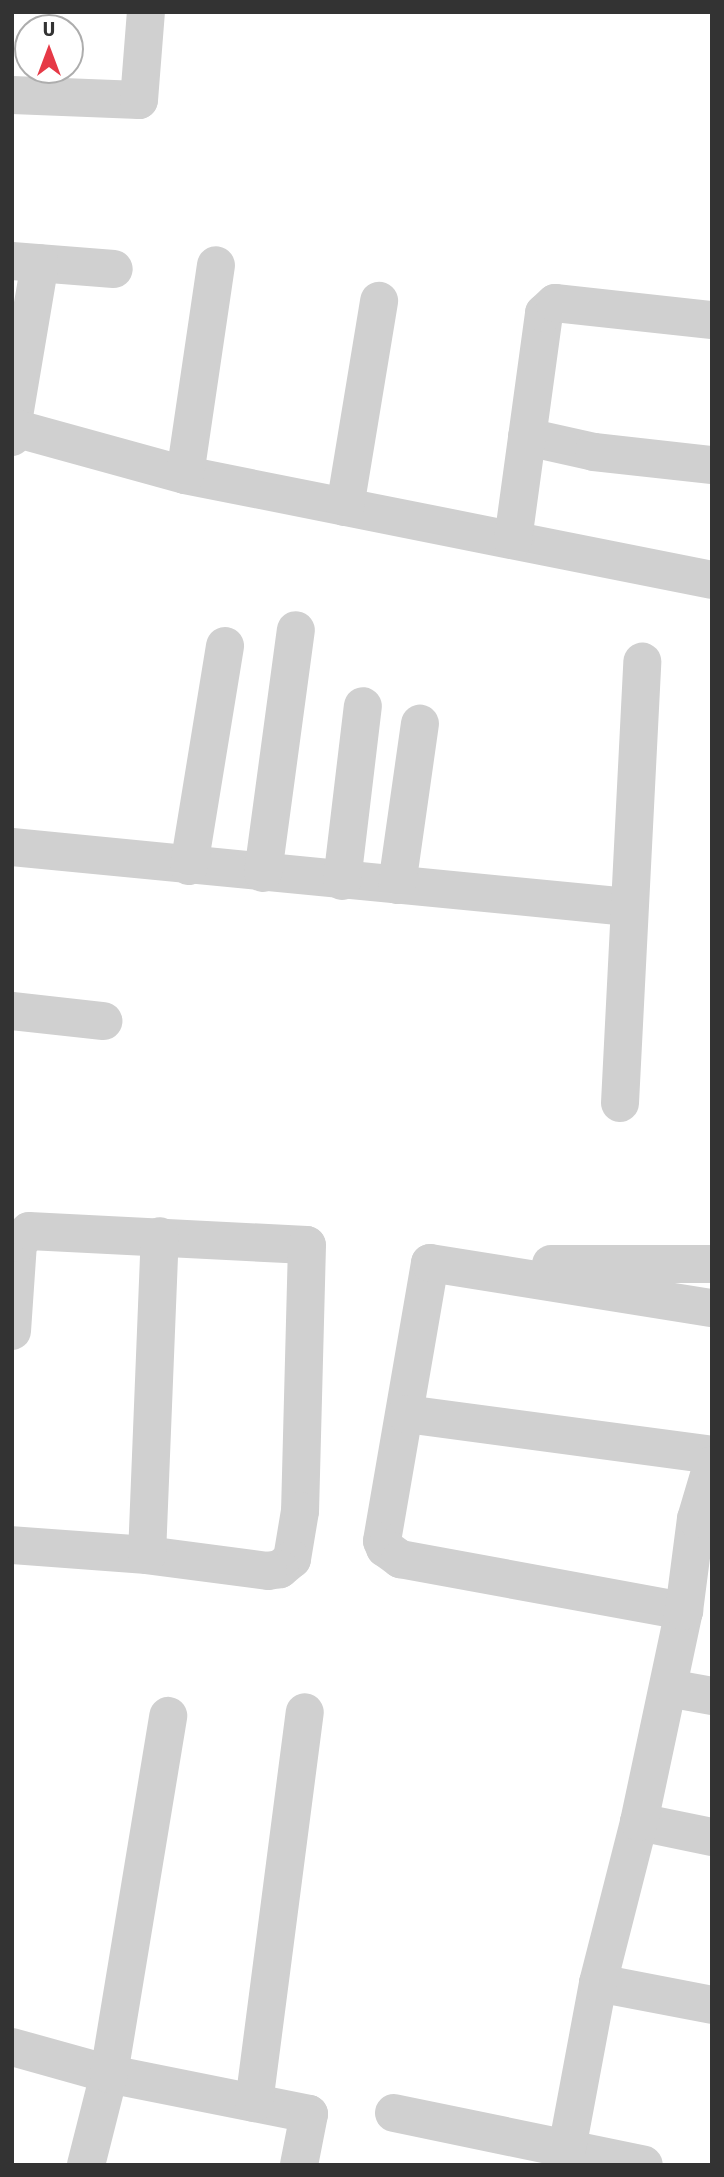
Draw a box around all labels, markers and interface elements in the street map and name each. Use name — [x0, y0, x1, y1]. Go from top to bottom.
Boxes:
north arrow — [14, 14, 84, 84]
text: U — [43, 18, 55, 41]

